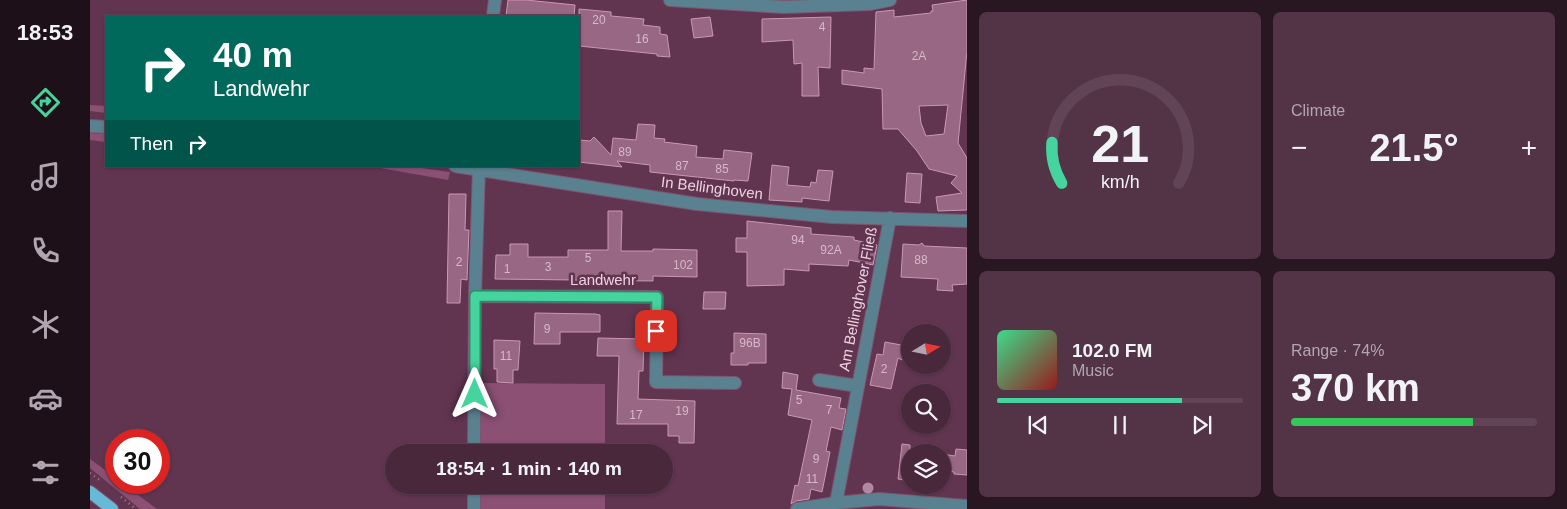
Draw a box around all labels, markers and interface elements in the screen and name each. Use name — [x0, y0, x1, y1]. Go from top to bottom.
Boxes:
house number: 20 — [592, 13, 606, 27]
text: 18:53 — [17, 20, 73, 45]
house number: 4 — [819, 20, 826, 34]
house number: 16 — [635, 32, 649, 46]
icon: right — [130, 35, 195, 100]
text: 40 m — [213, 35, 293, 74]
house number: 2A — [912, 49, 926, 63]
text: Landwehr — [213, 76, 310, 101]
icon: directions — [28, 85, 63, 120]
text: Climate — [1291, 102, 1345, 119]
text: 21 — [1091, 115, 1149, 173]
text: 21.5° — [1369, 127, 1459, 169]
icon: right — [183, 130, 211, 158]
text: − — [1291, 132, 1307, 163]
text: + — [1521, 132, 1537, 163]
text: Then — [130, 133, 173, 154]
house number: 89 — [618, 145, 632, 159]
icon: music — [28, 159, 63, 194]
house number: 87 — [675, 159, 689, 173]
house number: 85 — [715, 162, 729, 176]
text: km/h — [1101, 172, 1139, 192]
street label: In Bellinghoven — [660, 173, 764, 202]
street label: Am Bellinghover Fließ — [835, 225, 880, 373]
icon: phone — [28, 233, 63, 268]
house number: 94 — [791, 233, 805, 247]
house number: 92A — [820, 243, 842, 257]
house number: 5 — [585, 251, 592, 265]
house number: 88 — [914, 253, 928, 267]
house number: 2 — [456, 255, 463, 269]
house number: 102 — [673, 258, 693, 272]
house number: 3 — [545, 260, 552, 274]
house number: 1 — [504, 262, 511, 276]
street label: Landwehr — [570, 271, 636, 288]
icon: climate — [28, 307, 63, 342]
pin — [635, 310, 677, 352]
icon: arrive — [642, 317, 670, 345]
house number: 9 — [544, 322, 551, 336]
north arrow — [901, 324, 951, 374]
map controls — [901, 324, 951, 494]
house number: 96B — [739, 336, 761, 350]
text: 102.0 FM — [1072, 340, 1152, 361]
text: Range · 74% — [1291, 342, 1384, 359]
house number: 11 — [500, 349, 513, 363]
house number: 2 — [881, 362, 888, 376]
text: Music — [1072, 362, 1114, 379]
position arrow — [448, 367, 500, 419]
text: 370 km — [1291, 367, 1420, 409]
icon: car — [28, 381, 63, 416]
button: search — [901, 384, 951, 434]
house number: 5 — [796, 393, 803, 407]
house number: 7 — [826, 403, 833, 417]
house number: 19 — [675, 404, 689, 418]
house number: 17 — [629, 408, 643, 422]
icon: previous — [1024, 411, 1052, 439]
icon: pause — [1106, 411, 1134, 439]
icon: next — [1188, 411, 1216, 439]
speed limit sign: 30 — [105, 429, 170, 494]
button: layers — [901, 444, 951, 494]
house number: 9 — [813, 452, 820, 466]
icon: filters — [28, 455, 63, 490]
text: 18:54 · 1 min · 140 m — [436, 458, 622, 479]
house number: 11 — [806, 472, 819, 486]

